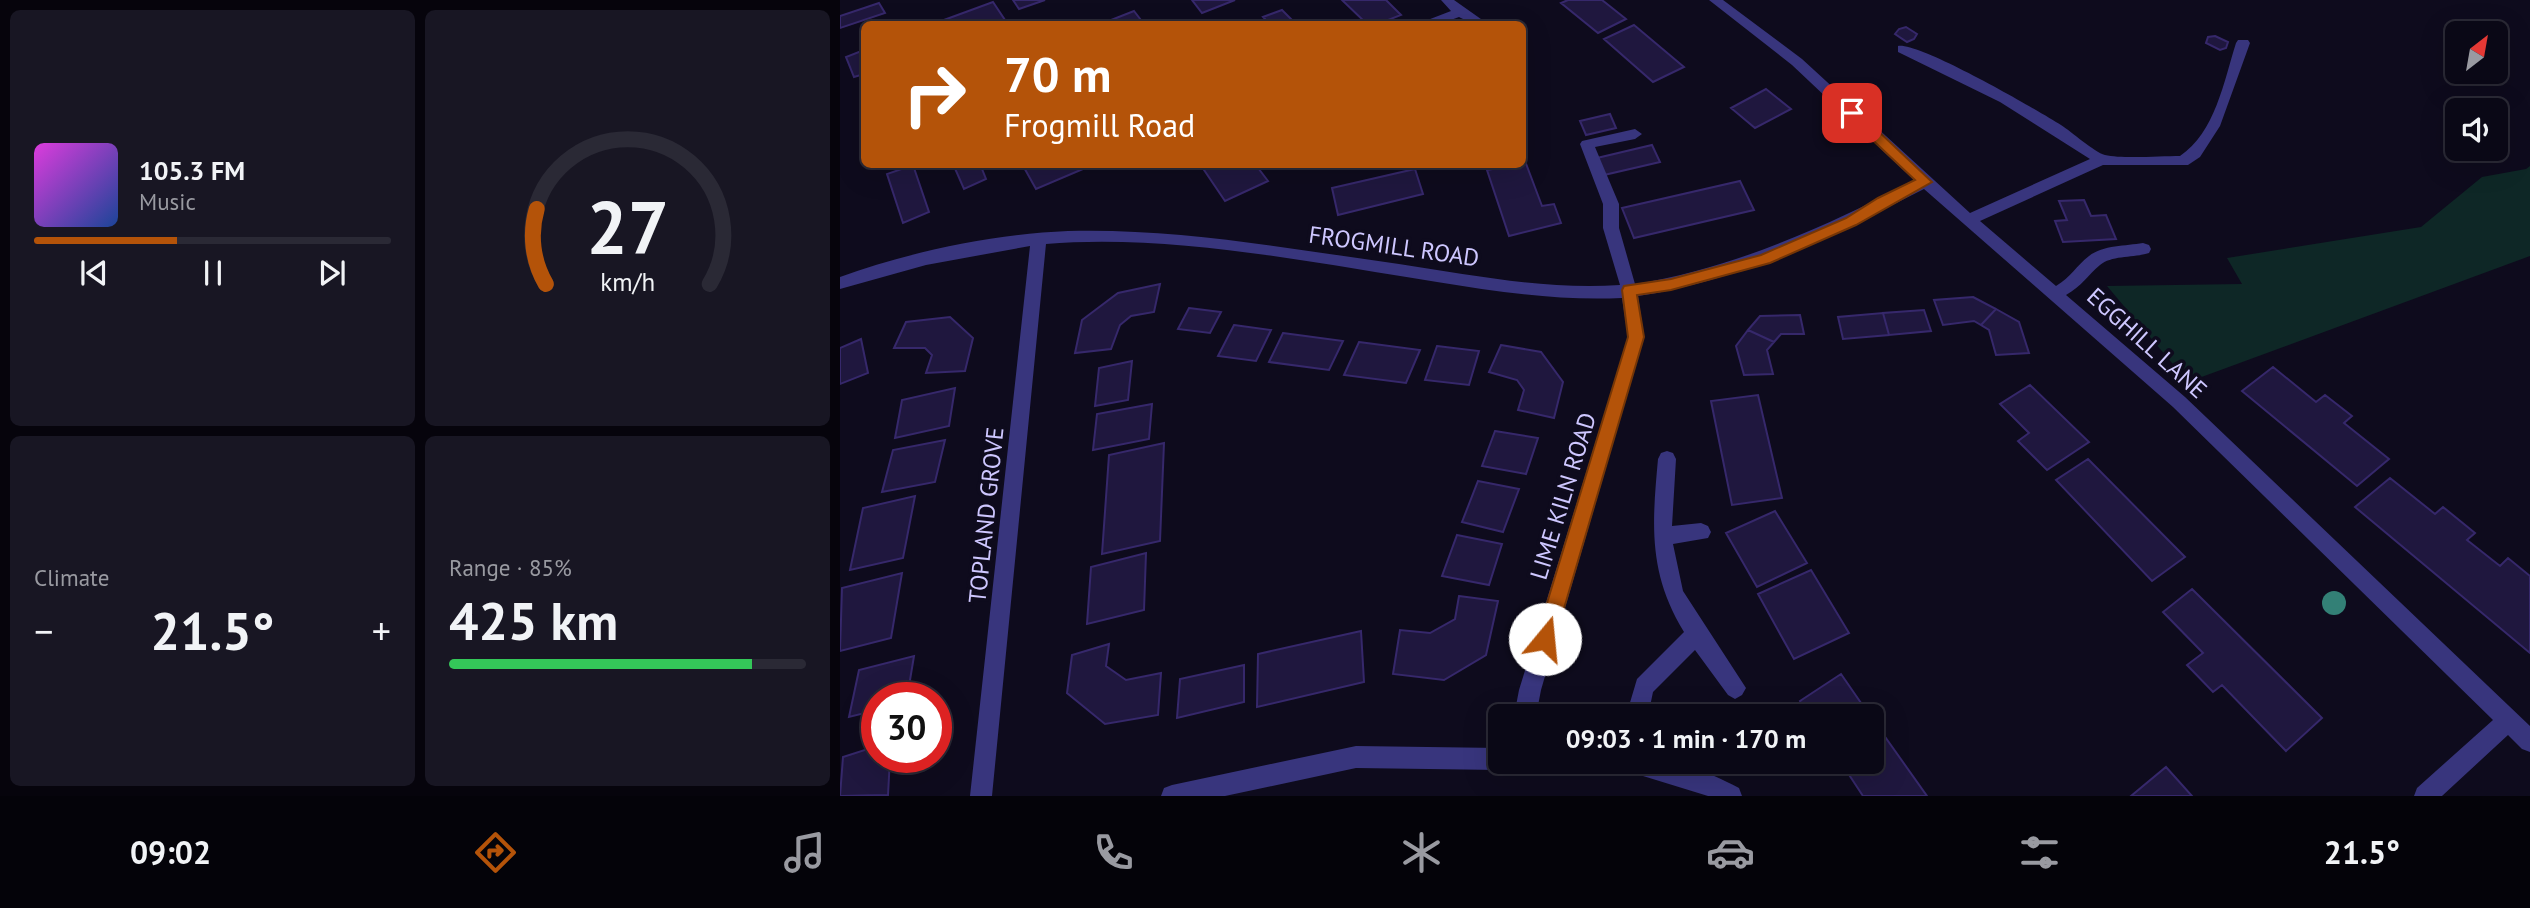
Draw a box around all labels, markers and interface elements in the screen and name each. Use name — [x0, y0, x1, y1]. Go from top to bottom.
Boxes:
north arrow — [2445, 21, 2508, 84]
map controls — [2445, 21, 2508, 161]
text: 70 m — [1004, 42, 1111, 106]
icon: right — [889, 49, 980, 140]
pin — [1822, 83, 1882, 143]
icon: arrive — [1833, 94, 1871, 132]
button: sound — [2445, 98, 2508, 161]
text: Frogmill Road — [1004, 104, 1195, 146]
text: 105.3 FM — [139, 154, 245, 187]
text: 27 — [586, 180, 669, 274]
text: Music — [139, 187, 196, 216]
street label: FROGMILL ROAD — [1307, 219, 1481, 273]
icon: previous — [75, 254, 113, 292]
icon: pause — [194, 254, 232, 292]
icon: next — [313, 254, 351, 292]
text: km/h — [600, 266, 655, 298]
street label: EGGHILL LANE — [2080, 281, 2214, 405]
street label: LIME KILN ROAD — [1523, 409, 1603, 583]
street label: TOPLAND GROVE — [961, 425, 1011, 605]
text: Range · 85% — [449, 553, 572, 582]
text: Climate — [34, 563, 109, 592]
text: 425 km — [449, 587, 618, 654]
text: 21.5° — [151, 597, 274, 664]
position arrow — [1508, 602, 1582, 676]
text: − — [34, 606, 53, 655]
text: + — [372, 606, 391, 655]
speed limit sign: 30 — [861, 682, 952, 773]
text: 09:03 · 1 min · 170 m — [1566, 722, 1806, 755]
icon: directions — [471, 828, 520, 877]
icon: music — [780, 828, 829, 877]
icon: phone — [1089, 828, 1138, 877]
icon: climate — [1397, 828, 1446, 877]
icon: car — [1706, 828, 1755, 877]
icon: filters — [2015, 828, 2064, 877]
text: 09:02 — [130, 831, 211, 873]
text: 21.5° — [2324, 831, 2400, 873]

